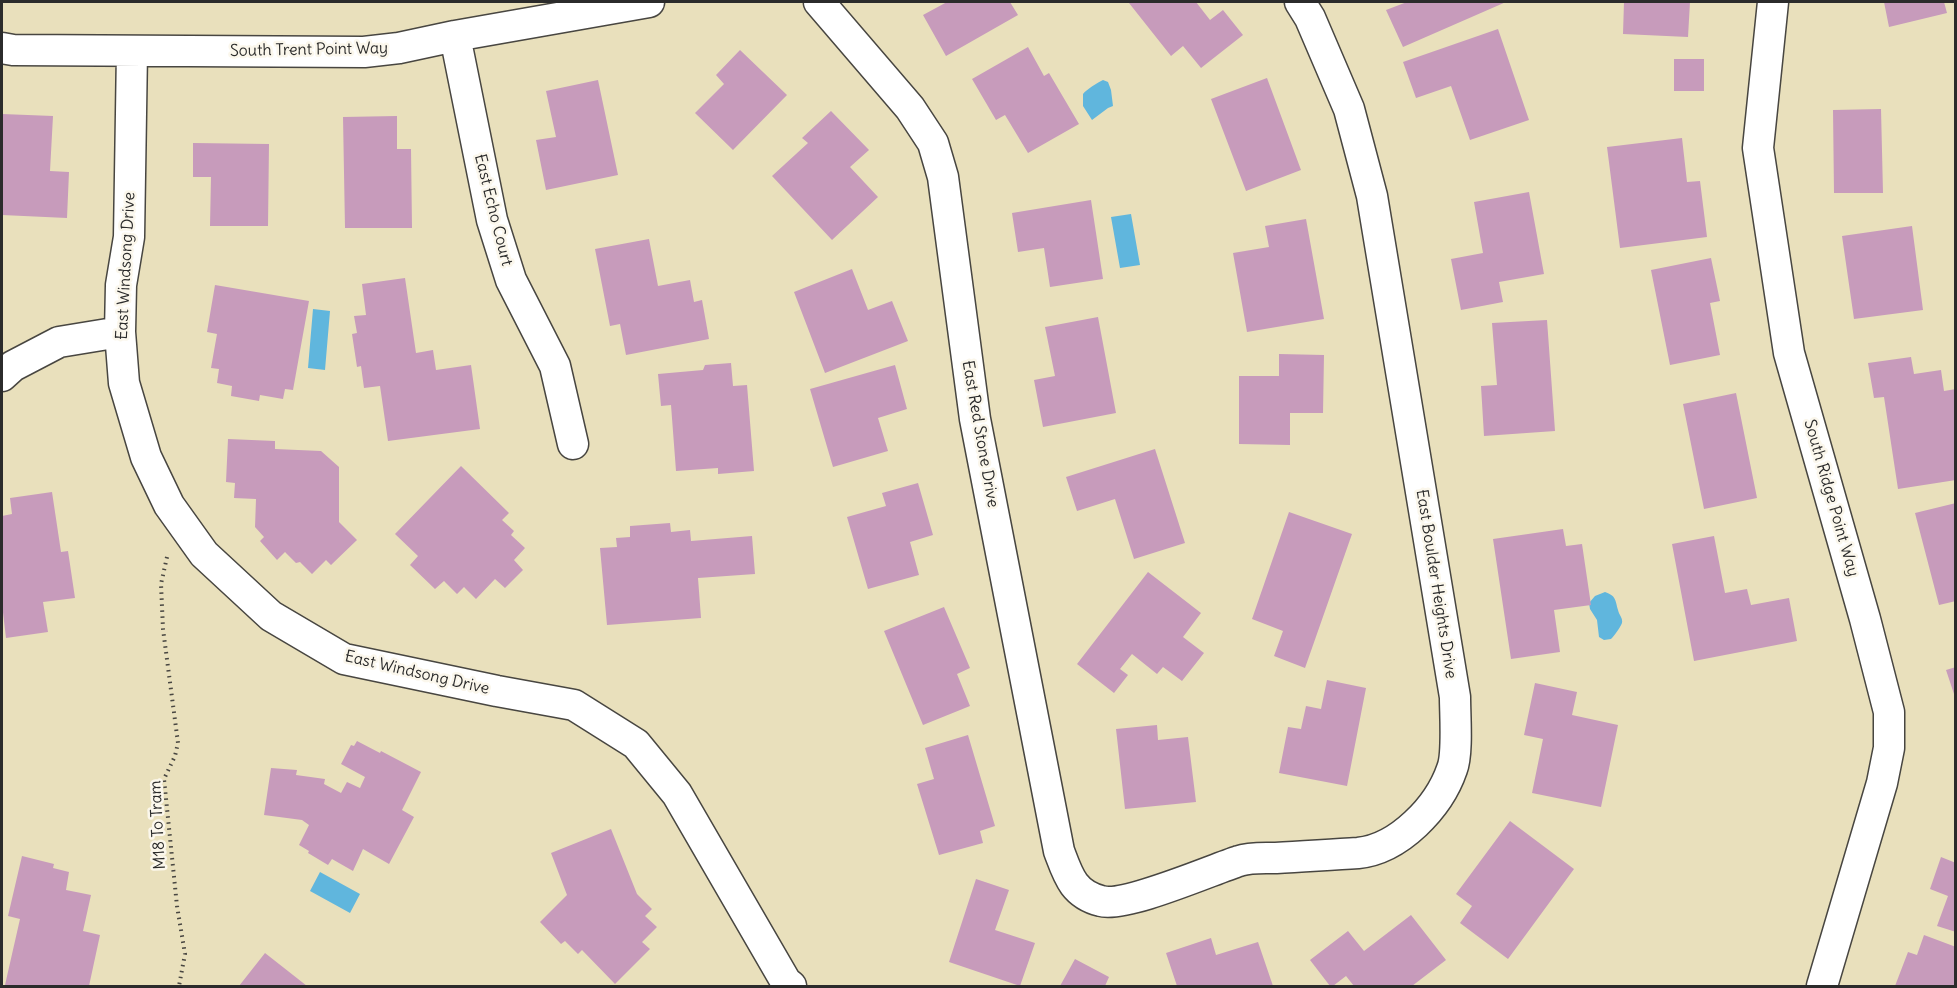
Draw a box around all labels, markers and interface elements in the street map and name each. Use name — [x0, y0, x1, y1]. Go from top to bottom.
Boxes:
street label: South Trent Point Way — [230, 39, 388, 61]
street label: East Echo Court — [470, 152, 516, 268]
street label: East Windsong Drive — [113, 192, 139, 340]
street label: East Red Stone Drive — [958, 359, 1002, 509]
street label: South Ridge Point Way — [1799, 417, 1863, 579]
street label: East Boulder Heights Drive — [1412, 488, 1460, 680]
street label: East Windsong Drive — [343, 647, 491, 699]
street label: M18 To Tram — [146, 780, 170, 870]

